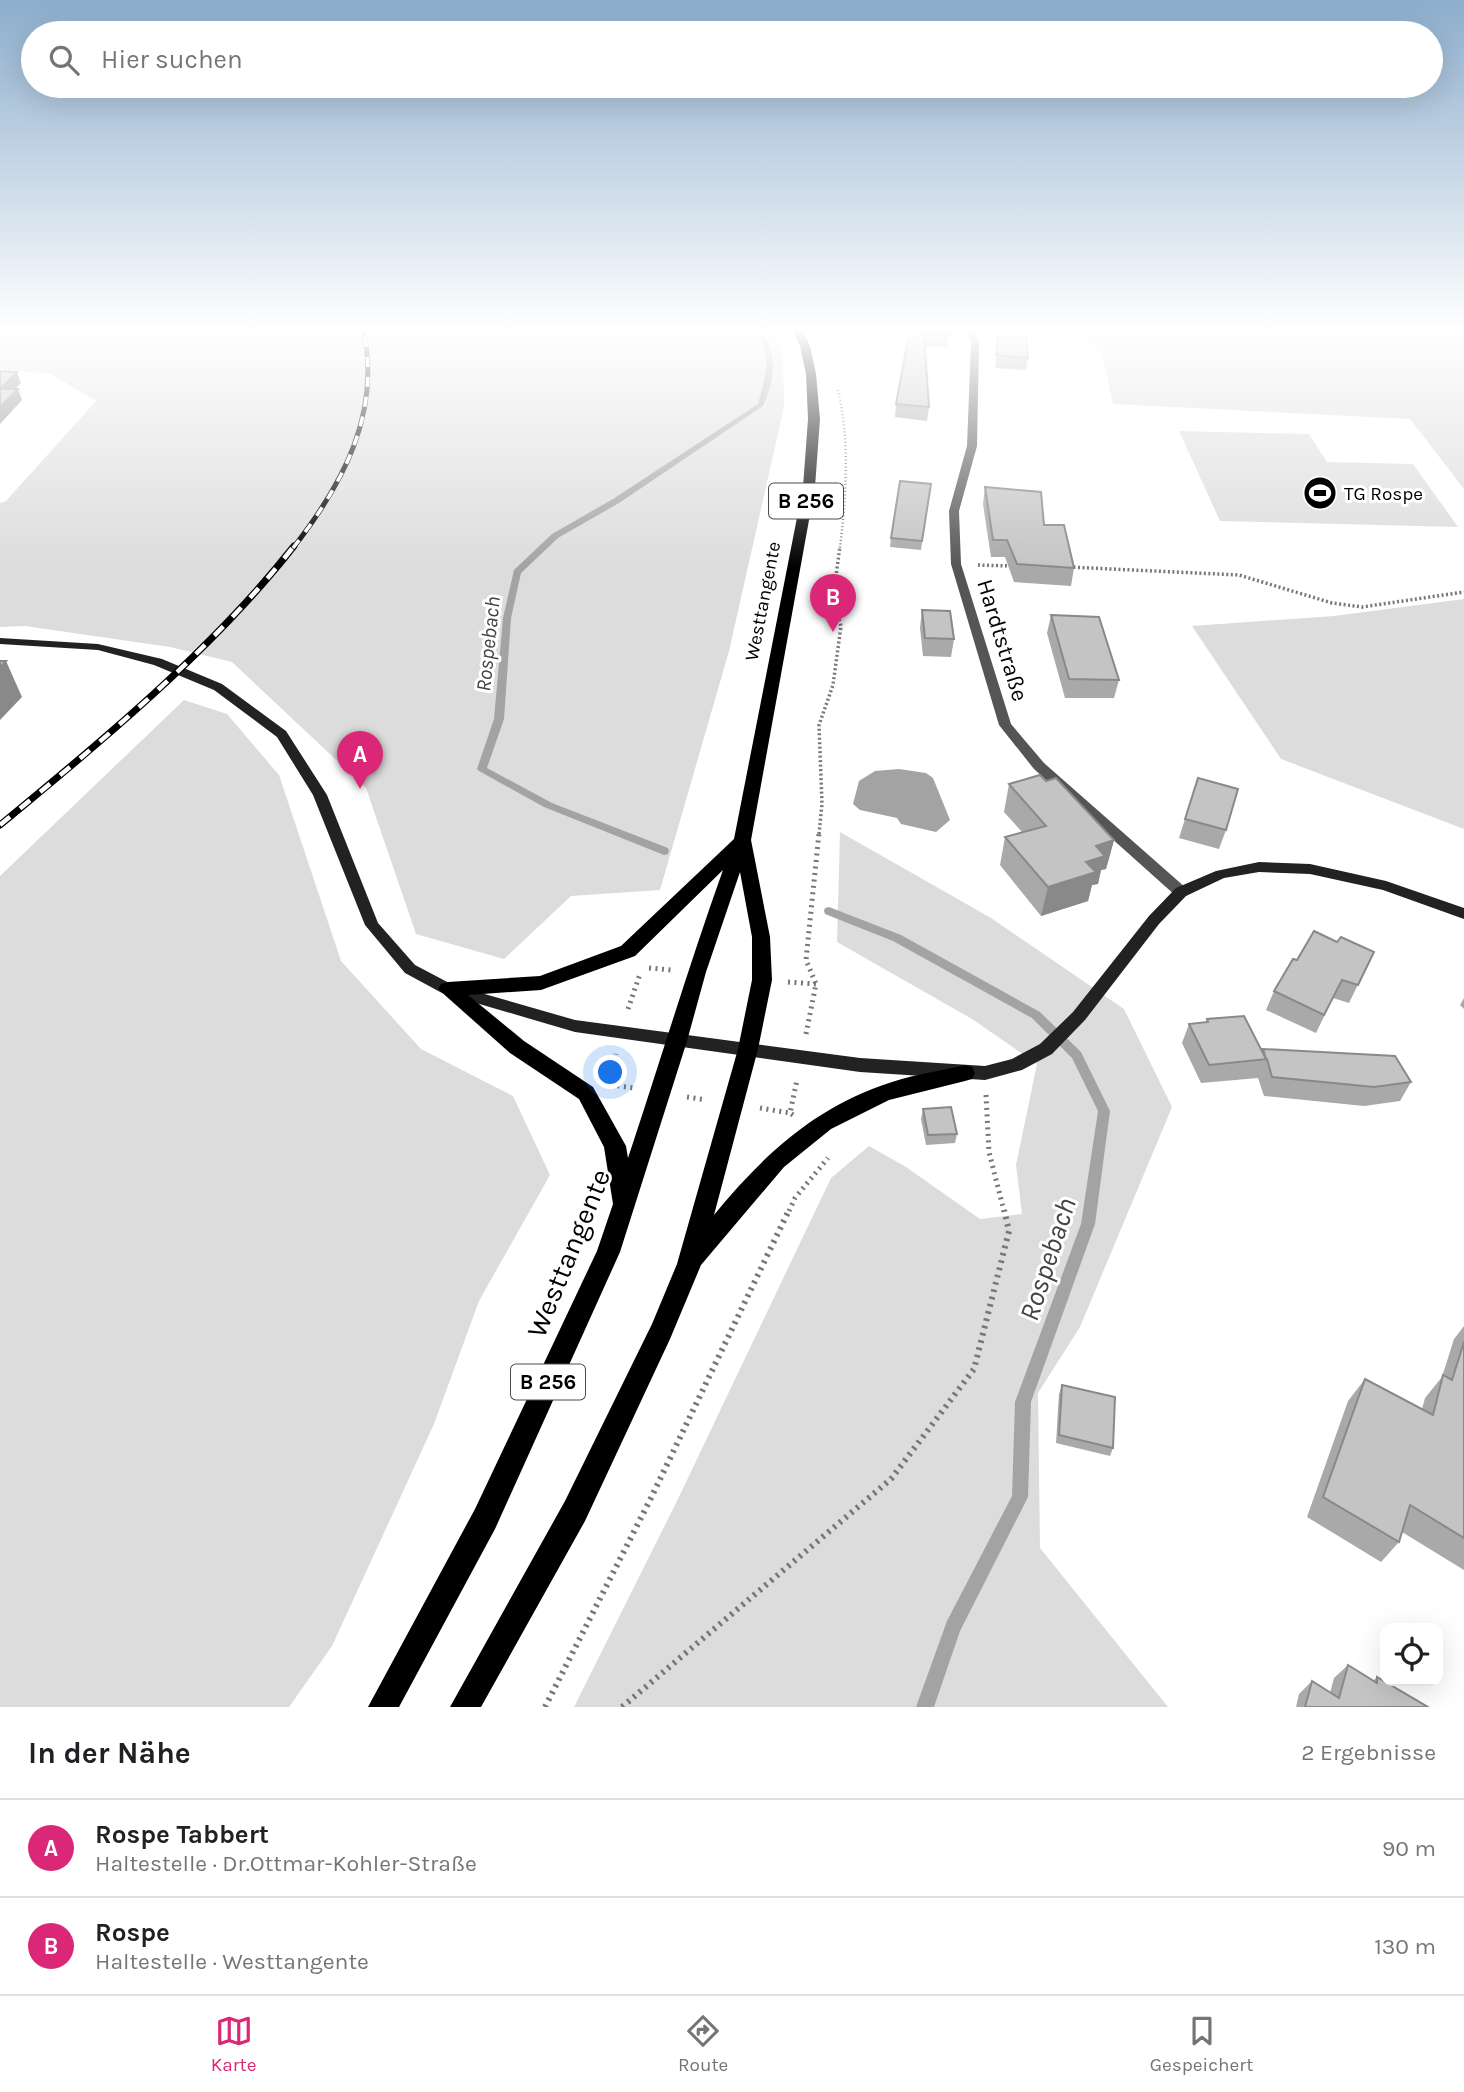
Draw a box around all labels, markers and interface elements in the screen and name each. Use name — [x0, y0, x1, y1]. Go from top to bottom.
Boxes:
search box — [21, 21, 1443, 98]
icon: search — [45, 41, 83, 79]
text: Hier suchen — [101, 44, 243, 75]
sports icon: TG Rospe — [1301, 474, 1339, 512]
place label: TG Rospe — [1344, 483, 1423, 505]
road number: B 256 — [769, 484, 843, 518]
street label: Westtangente — [741, 540, 785, 663]
pin: B — [810, 574, 856, 632]
street label: Hardtstraße — [971, 576, 1034, 704]
water label: Rospebach — [471, 595, 505, 693]
pin: A — [337, 731, 383, 789]
your location — [593, 1055, 627, 1089]
street label: Westtangente — [520, 1164, 617, 1342]
water label: Rospebach — [1012, 1193, 1083, 1325]
road number: B 256 — [511, 1364, 585, 1400]
map controls — [1380, 1623, 1443, 1686]
button: locate — [1380, 1623, 1443, 1686]
text: In der Nähe — [28, 1735, 191, 1771]
text: 2 Ergebnisse — [1301, 1739, 1436, 1766]
text: Rospe Tabbert — [95, 1819, 269, 1850]
text: A — [44, 1835, 58, 1862]
text: 90 m — [1382, 1835, 1436, 1862]
text: Haltestelle · Dr.Ottmar-Kohler-Straße — [95, 1850, 477, 1877]
text: Rospe — [95, 1917, 170, 1948]
text: B — [44, 1933, 58, 1960]
text: 130 m — [1374, 1933, 1436, 1960]
text: Haltestelle · Westtangente — [95, 1948, 369, 1975]
tab: Karte — [211, 2012, 256, 2076]
tab: Route — [678, 2012, 728, 2076]
tab: Gespeichert — [1150, 2012, 1253, 2076]

